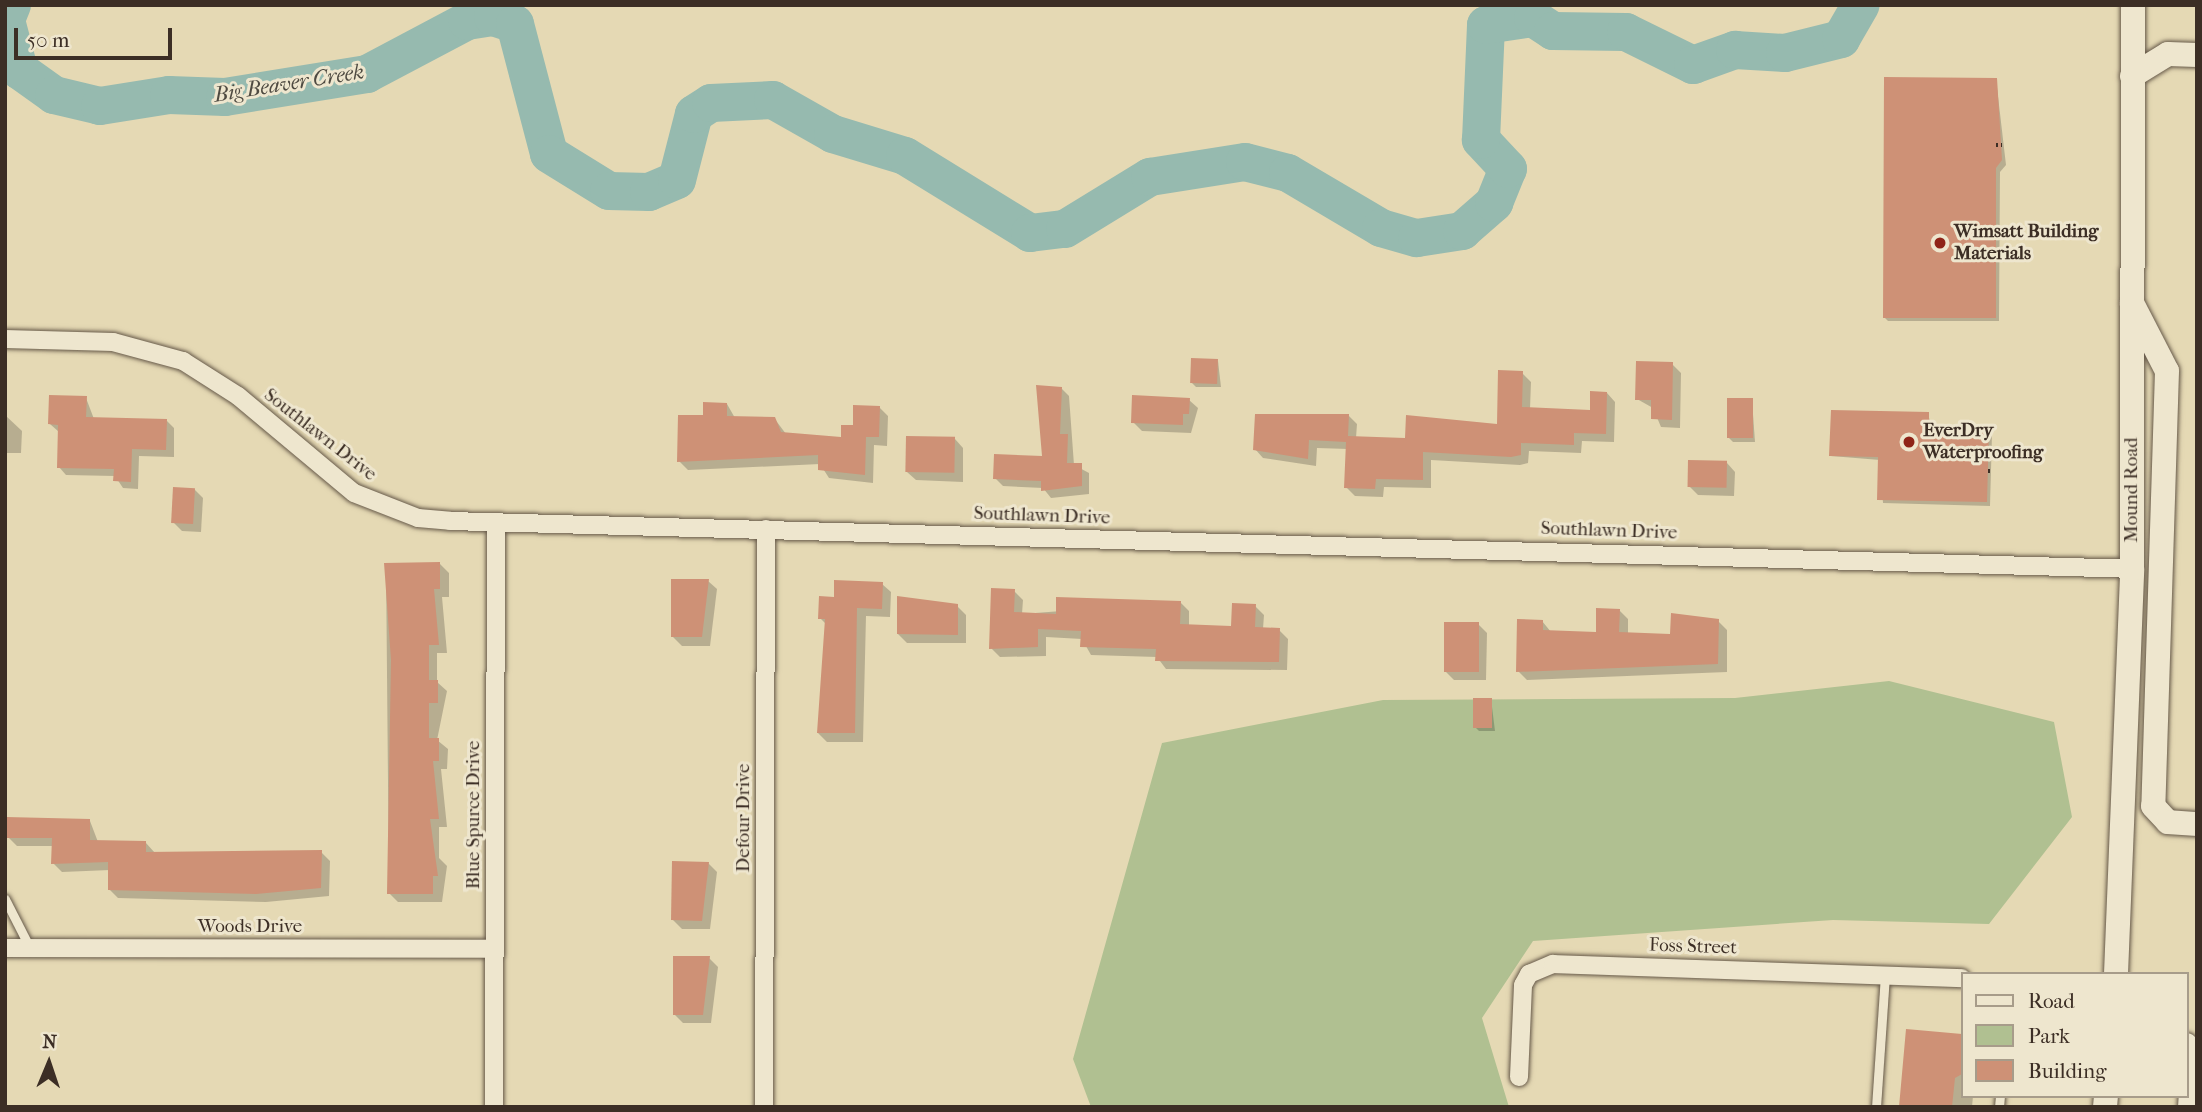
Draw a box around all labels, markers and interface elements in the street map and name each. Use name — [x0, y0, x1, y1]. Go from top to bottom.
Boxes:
scale bar — [18, 14, 175, 58]
text: 50 m — [27, 28, 70, 52]
water label: Big Beaver Creek — [212, 59, 366, 107]
place label: Wimsatt Building Materials — [1954, 221, 2098, 265]
marker: Wimsatt Building Materials — [1932, 235, 1948, 251]
street label: Southlawn Drive — [259, 384, 381, 486]
place label: EverDry Waterproofing — [1923, 420, 2043, 464]
marker: EverDry Waterproofing — [1901, 434, 1917, 450]
street label: Mound Road — [2121, 437, 2143, 543]
street label: Southlawn Drive — [973, 502, 1111, 530]
street label: Southlawn Drive — [1540, 517, 1678, 545]
street label: Blue Spurce Drive — [463, 741, 485, 889]
street label: Defour Drive — [733, 764, 755, 872]
street label: Woods Drive — [198, 916, 302, 938]
street label: Foss Street — [1649, 934, 1737, 960]
legend — [1960, 972, 2188, 1098]
text: Road — [2028, 989, 2075, 1013]
text: Park — [2028, 1024, 2070, 1048]
north arrow — [14, 1028, 84, 1098]
text: N — [42, 1031, 57, 1053]
text: Building — [2028, 1059, 2106, 1083]

